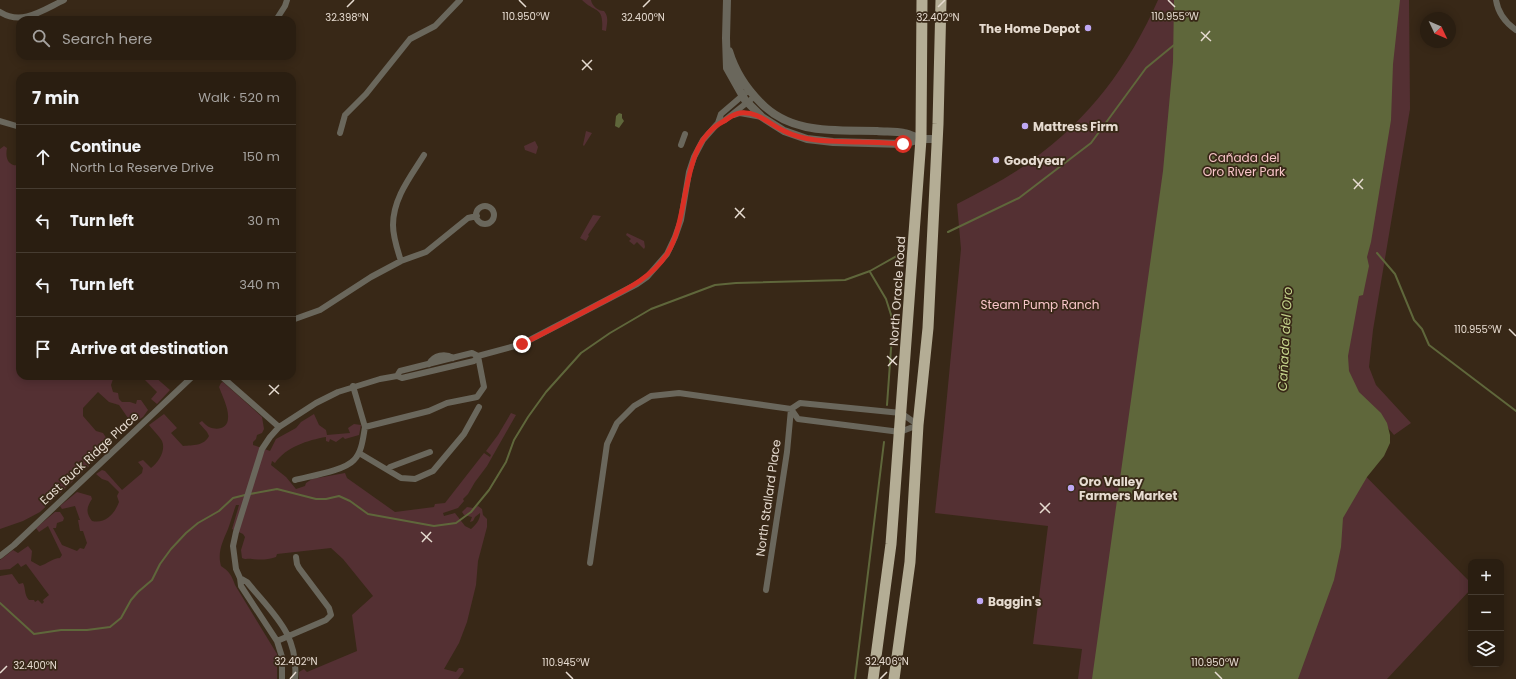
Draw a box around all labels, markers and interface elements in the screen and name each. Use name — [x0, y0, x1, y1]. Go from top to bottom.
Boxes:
text: 110.950°W — [502, 9, 550, 24]
text: 110.955°W — [1151, 9, 1199, 24]
text: 32.398°N — [325, 10, 369, 25]
text: 32.400°N — [621, 10, 665, 25]
text: 32.402°N — [916, 10, 960, 25]
north arrow — [1420, 12, 1456, 48]
search box — [16, 16, 296, 60]
place label: The Home Depot — [979, 20, 1080, 37]
marker: The Home Depot — [1083, 23, 1093, 33]
icon: search — [30, 27, 52, 49]
text: Search here — [62, 28, 152, 49]
text: 7 min — [32, 86, 79, 110]
text: Walk · 520 m — [198, 88, 280, 107]
place label: Mattress Firm — [1033, 118, 1119, 135]
marker: Mattress Firm — [1020, 121, 1030, 131]
route start — [894, 135, 912, 153]
text: Continue — [70, 136, 141, 157]
icon: ahead — [32, 146, 54, 168]
text: 150 m — [243, 147, 280, 166]
park label: Cañada del Oro River Park — [1203, 149, 1286, 180]
place label: Goodyear — [1004, 152, 1065, 169]
marker: Goodyear — [991, 155, 1001, 165]
text: North La Reserve Drive — [70, 158, 214, 177]
icon: left — [32, 210, 54, 232]
text: Turn left — [70, 210, 134, 231]
text: 30 m — [247, 211, 280, 230]
street label: North Oracle Road — [885, 236, 909, 346]
icon: left — [32, 274, 54, 296]
text: Turn left — [70, 274, 134, 295]
text: 340 m — [239, 275, 280, 294]
water label: Cañada del Oro — [1273, 286, 1297, 392]
park label: Steam Pump Ranch — [981, 296, 1099, 313]
text: 110.955°W — [1454, 322, 1502, 337]
route end — [513, 335, 531, 353]
icon: arrive — [32, 338, 54, 360]
text: Arrive at destination — [70, 338, 228, 359]
street label: East Buck Ridge Place — [36, 408, 142, 508]
street label: North Stallard Place — [751, 438, 785, 558]
place label: Oro Valley Farmers Market — [1079, 473, 1177, 504]
marker: Oro Valley Farmers Market — [1066, 483, 1076, 493]
map controls — [1468, 559, 1504, 667]
button: + — [1468, 559, 1504, 595]
place label: Baggin's — [988, 593, 1042, 610]
button: − — [1468, 595, 1504, 631]
marker: Baggin's — [975, 596, 985, 606]
button: layers — [1468, 631, 1504, 667]
text: 32.402°N — [274, 654, 318, 669]
text: 32.406°N — [865, 654, 909, 669]
text: 110.945°W — [542, 655, 590, 670]
text: 110.950°W — [1191, 655, 1239, 670]
text: 32.400°N — [13, 658, 57, 673]

